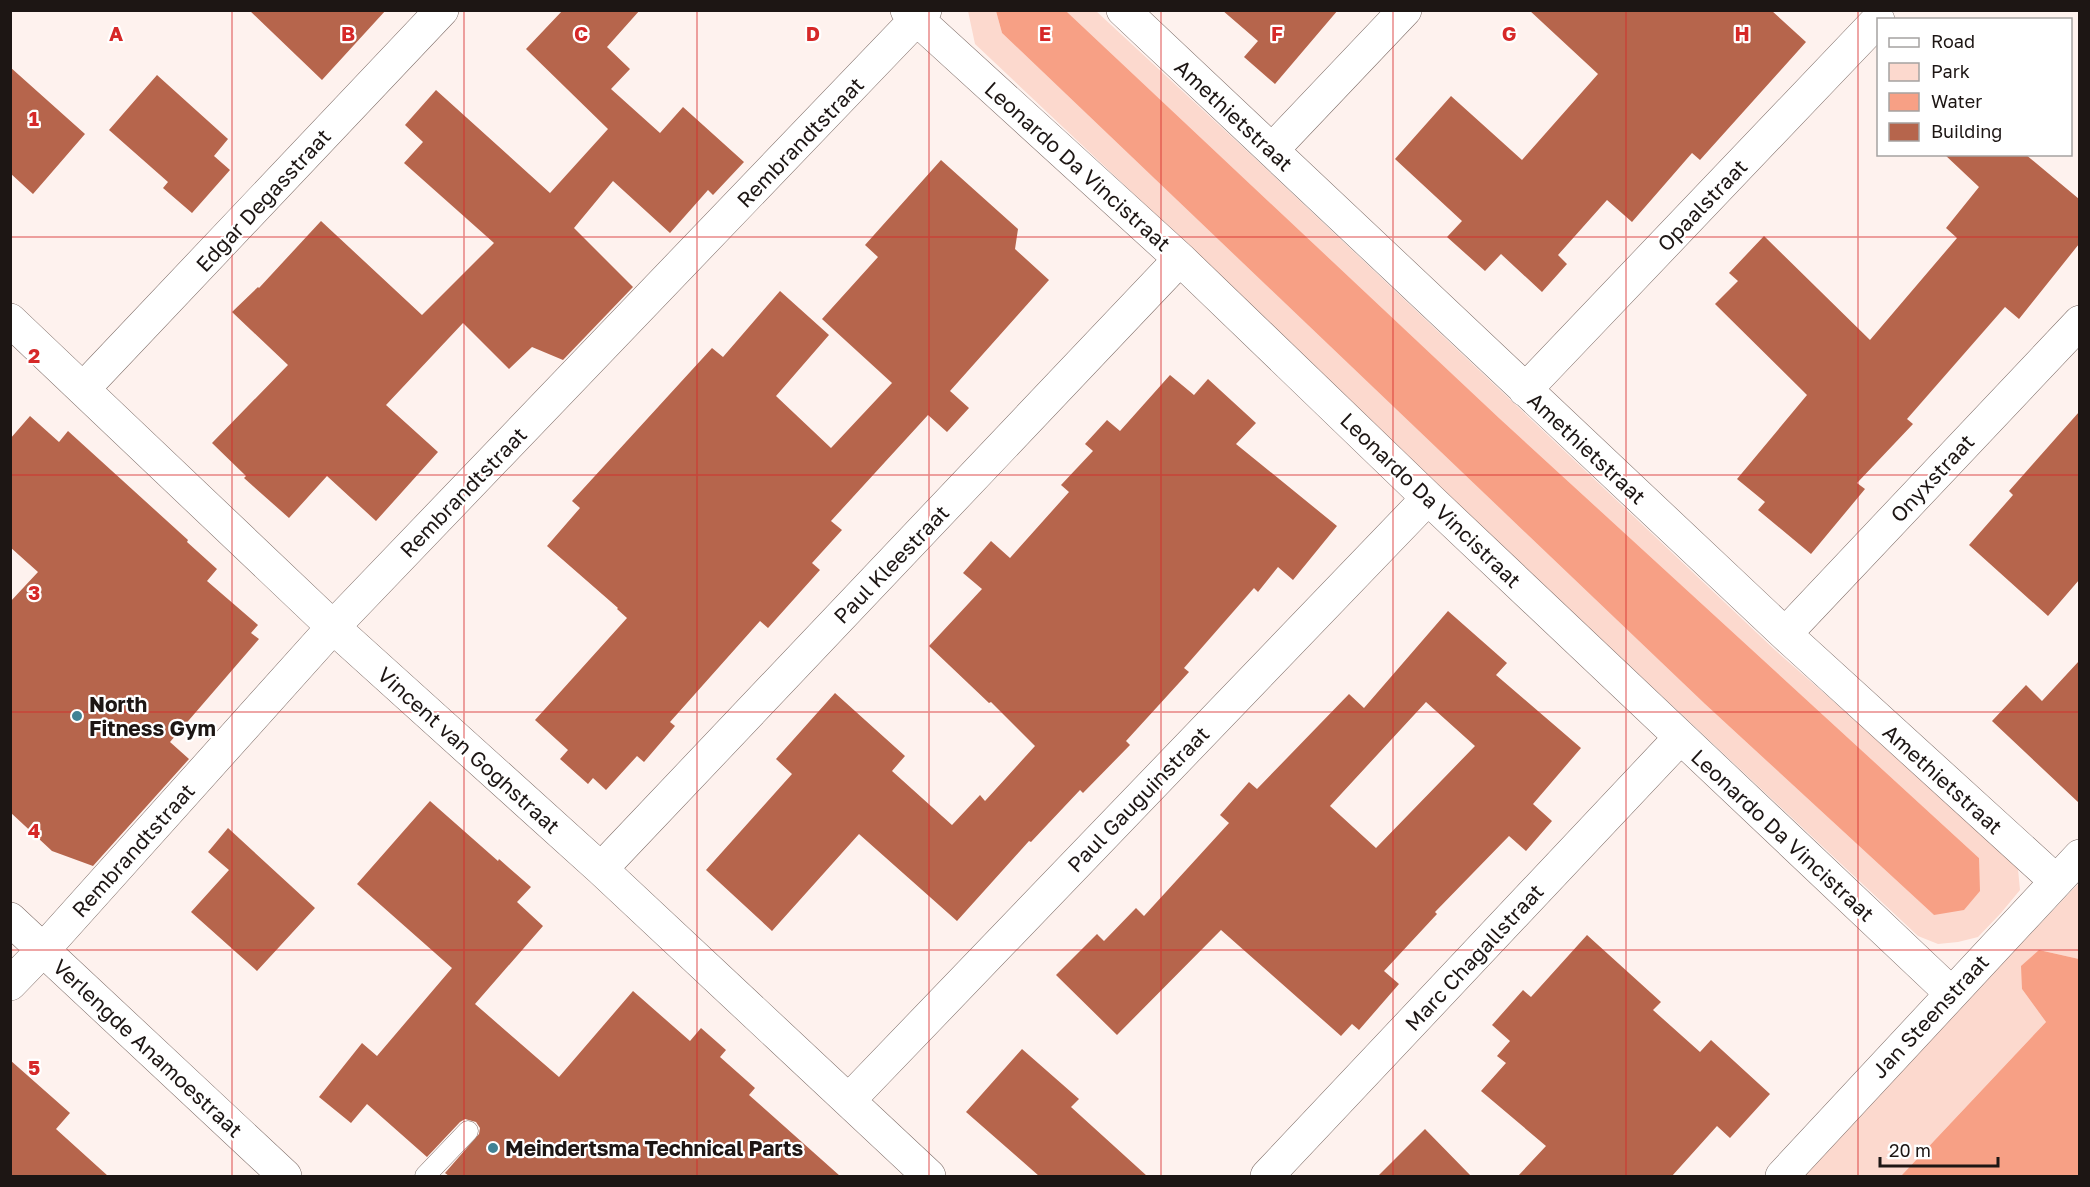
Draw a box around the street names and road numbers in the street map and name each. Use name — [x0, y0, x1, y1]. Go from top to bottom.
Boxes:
street label: Amethietstraat — [1170, 54, 1298, 176]
street label: Rembrandtstraat — [731, 71, 869, 213]
street label: Leonardo Da Vincistraat — [980, 76, 1176, 256]
street label: Edgar Degasstraat — [190, 123, 336, 277]
street label: Opaalstraat — [1652, 153, 1752, 257]
street label: Amethietstraat — [1523, 387, 1651, 509]
street label: Leonardo Da Vincistraat — [1335, 407, 1527, 593]
street label: Rembrandtstraat — [394, 421, 532, 563]
street label: Onyxstraat — [1885, 429, 1979, 527]
street label: Paul Kleestraat — [828, 499, 954, 629]
street label: Vincent van Goghstraat — [372, 661, 566, 839]
street label: Amethietstraat — [1878, 719, 2008, 839]
street label: Paul Gauguinstraat — [1062, 721, 1214, 877]
street label: Leonardo Da Vincistraat — [1686, 743, 1880, 927]
street label: Rembrandtstraat — [66, 778, 200, 922]
street label: Marc Chagallstraat — [1399, 878, 1549, 1036]
street label: Jan Steenstraat — [1866, 949, 1994, 1083]
street label: Verlengde Anamoestraat — [48, 953, 248, 1143]

